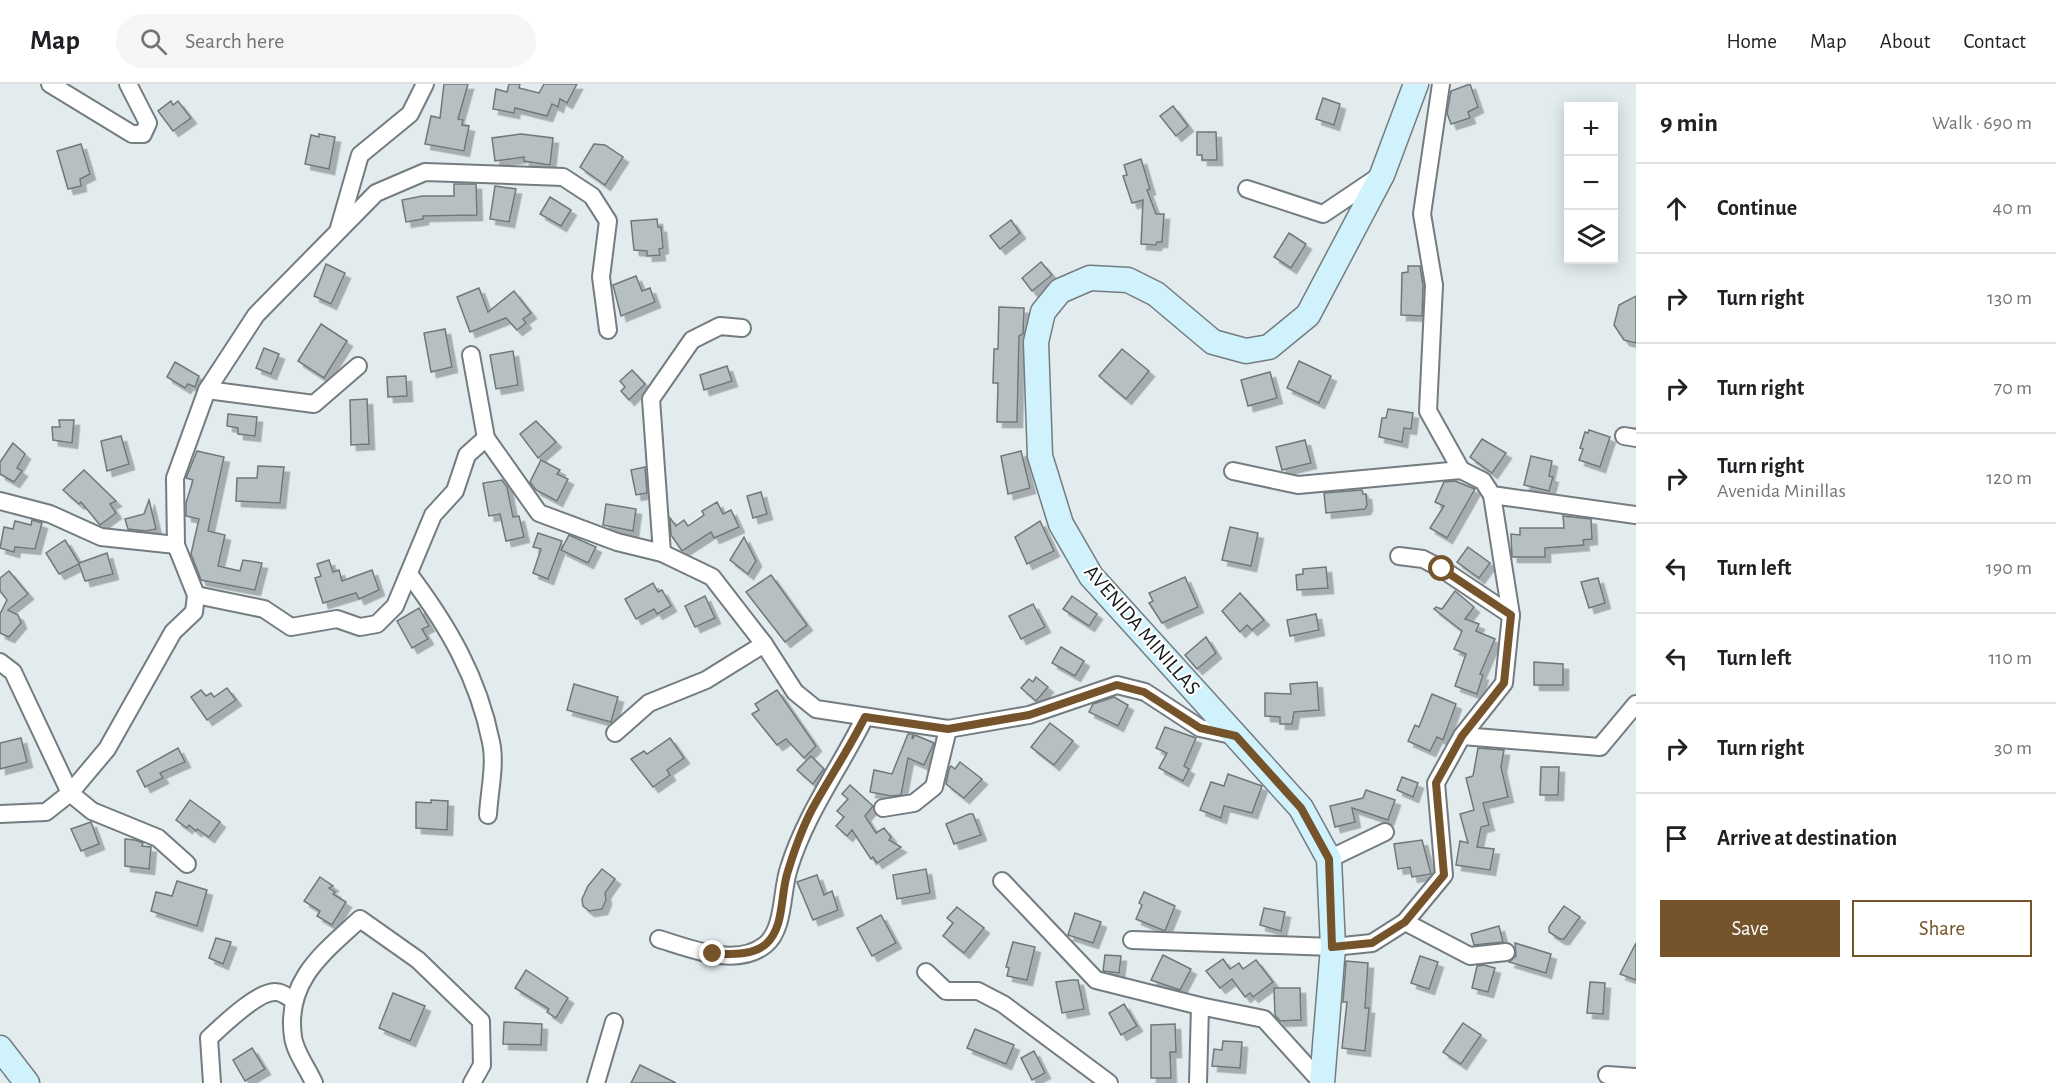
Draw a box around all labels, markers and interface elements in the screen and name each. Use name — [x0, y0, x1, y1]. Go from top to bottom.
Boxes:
search box — [116, 14, 536, 68]
icon: search — [137, 25, 170, 58]
text: Map — [30, 27, 80, 55]
text: Search here — [185, 30, 284, 52]
text: Home — [1726, 31, 1777, 52]
text: Map — [1810, 31, 1847, 52]
text: About — [1880, 31, 1930, 52]
text: Contact — [1963, 31, 2026, 52]
map controls — [1564, 102, 1618, 264]
button: + — [1564, 102, 1618, 156]
text: 9 min — [1660, 110, 1718, 136]
text: Walk · 690 m — [1932, 113, 2032, 133]
button: − — [1564, 156, 1618, 210]
icon: ahead — [1660, 192, 1693, 225]
text: Continue — [1717, 197, 1797, 219]
text: 40 m — [1993, 198, 2032, 218]
button: layers — [1564, 210, 1618, 264]
icon: right — [1660, 282, 1693, 315]
text: Turn right — [1717, 287, 1804, 309]
text: 130 m — [1987, 288, 2032, 308]
icon: right — [1660, 372, 1693, 405]
text: Turn right — [1717, 377, 1804, 399]
text: 70 m — [1994, 378, 2032, 398]
text: Turn right — [1717, 455, 1804, 477]
icon: right — [1660, 462, 1693, 495]
text: 120 m — [1986, 468, 2032, 488]
text: Avenida Minillas — [1717, 481, 1846, 501]
icon: left — [1660, 552, 1693, 585]
route start — [1428, 555, 1454, 581]
text: Turn left — [1717, 557, 1791, 579]
text: 190 m — [1986, 558, 2032, 578]
street label: AVENIDA MINILLAS — [1080, 561, 1204, 699]
icon: left — [1660, 642, 1693, 675]
text: Turn left — [1717, 647, 1791, 669]
text: 110 m — [1988, 648, 2032, 668]
icon: right — [1660, 732, 1693, 765]
text: Turn right — [1717, 737, 1804, 759]
text: 30 m — [1994, 738, 2032, 758]
icon: arrive — [1660, 822, 1693, 855]
text: Arrive at destination — [1717, 827, 1897, 849]
button: Save — [1660, 900, 1840, 957]
button: Share — [1852, 900, 2032, 957]
route end — [699, 940, 725, 966]

